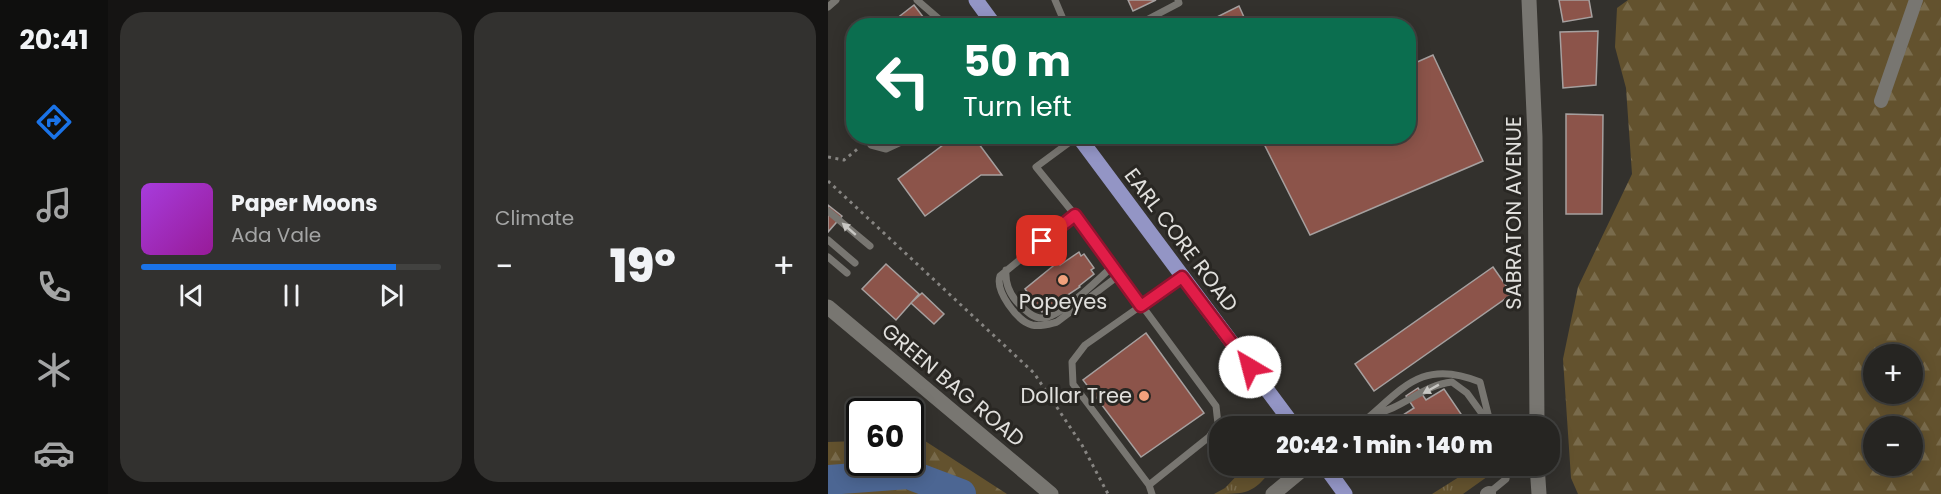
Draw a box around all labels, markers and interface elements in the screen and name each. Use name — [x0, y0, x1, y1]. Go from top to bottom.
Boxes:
text: 20:41 — [19, 21, 89, 58]
text: 50 m — [963, 32, 1071, 91]
icon: left — [864, 42, 942, 120]
text: Turn left — [963, 88, 1072, 125]
icon: directions — [33, 101, 75, 143]
street label: SABRATON AVENUE — [1499, 116, 1528, 310]
street label: EARL CORE ROAD — [1118, 162, 1245, 317]
icon: music — [33, 184, 75, 226]
text: Paper Moons — [231, 188, 378, 219]
text: Climate — [495, 204, 574, 232]
pin — [1016, 215, 1067, 266]
text: Ada Vale — [231, 221, 321, 249]
one-way arrow — [842, 223, 857, 236]
icon: arrive — [1025, 224, 1058, 257]
text: 19° — [610, 235, 676, 298]
text: − — [495, 243, 513, 290]
text: + — [772, 243, 795, 290]
icon: phone — [33, 266, 75, 308]
marker: Popeyes — [1056, 273, 1070, 287]
icon: previous — [175, 279, 208, 312]
icon: pause — [275, 279, 308, 312]
icon: next — [375, 279, 408, 312]
place label: Popeyes — [1019, 287, 1107, 316]
street label: GREEN BAG ROAD — [876, 316, 1031, 453]
position arrow — [1218, 335, 1282, 399]
map controls — [1863, 344, 1923, 476]
button: + — [1863, 344, 1923, 404]
icon: climate — [33, 349, 75, 391]
place label: Dollar Tree — [1021, 381, 1132, 410]
one-way arrow — [1422, 384, 1439, 394]
marker: Dollar Tree — [1137, 389, 1151, 403]
speed limit sign: 60 — [846, 398, 924, 476]
button: − — [1863, 416, 1923, 476]
text: 20:42 · 1 min · 140 m — [1276, 430, 1493, 461]
icon: car — [33, 432, 75, 474]

